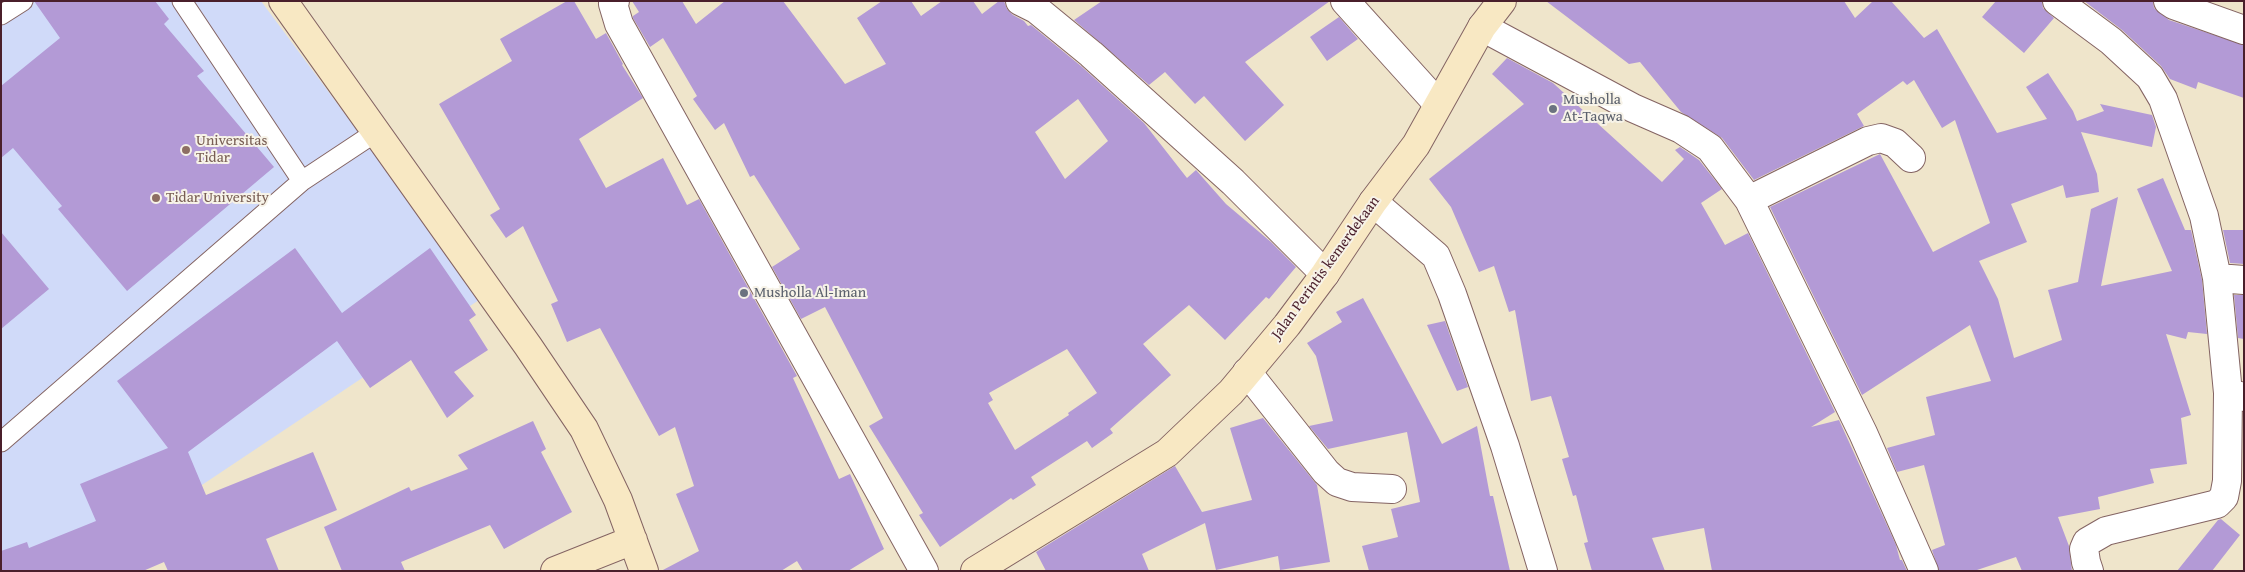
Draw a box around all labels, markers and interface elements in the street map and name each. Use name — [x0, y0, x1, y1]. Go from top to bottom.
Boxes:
place label: Musholla At-Taqwa — [1563, 91, 1623, 126]
marker: Musholla At-Taqwa — [1547, 103, 1559, 115]
place label: Universitas Tidar — [196, 132, 267, 167]
marker: Universitas Tidar — [180, 144, 192, 156]
place label: Tidar University — [166, 189, 269, 207]
marker: Tidar University — [150, 192, 162, 204]
street label: Jalan Perintis kemerdekaan — [1268, 193, 1384, 343]
place label: Musholla Al-Iman — [754, 284, 866, 302]
marker: Musholla Al-Iman — [738, 287, 750, 299]

